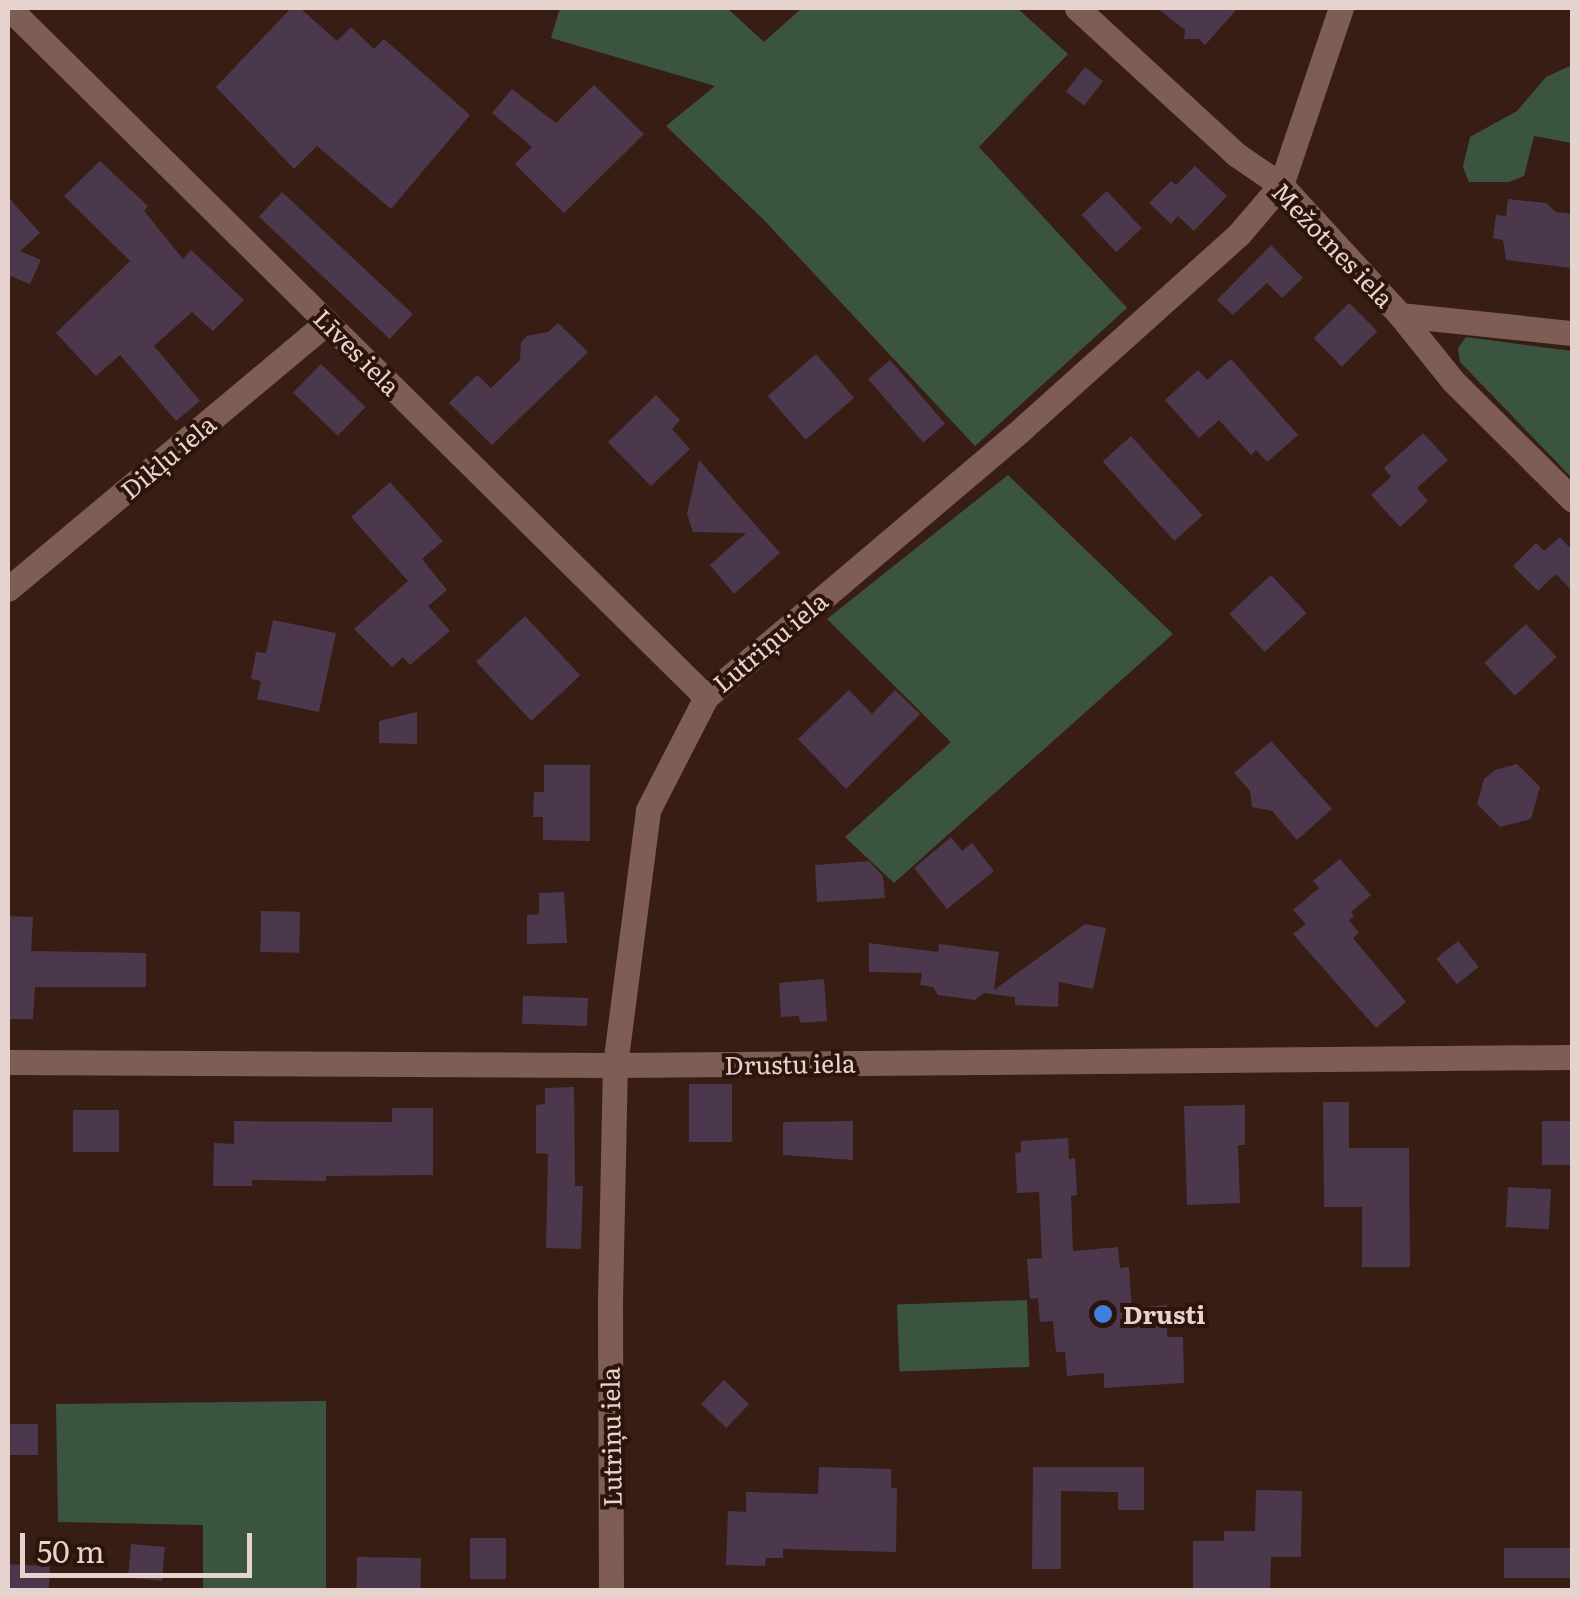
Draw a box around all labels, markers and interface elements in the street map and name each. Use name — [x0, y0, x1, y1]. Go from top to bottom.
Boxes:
street label: Mežotnes iela — [1266, 176, 1400, 314]
street label: Līves iela — [308, 303, 406, 401]
street label: Dikļu iela — [115, 409, 221, 505]
street label: Lutriņu iela — [707, 586, 833, 698]
street label: Drustu iela — [724, 1048, 856, 1080]
place label: Drusti — [1123, 1299, 1205, 1329]
marker: Drusti — [1092, 1303, 1114, 1325]
street label: Lutriņu iela — [595, 1367, 627, 1507]
scale bar — [25, 1513, 258, 1575]
text: 50 m — [37, 1528, 105, 1572]

